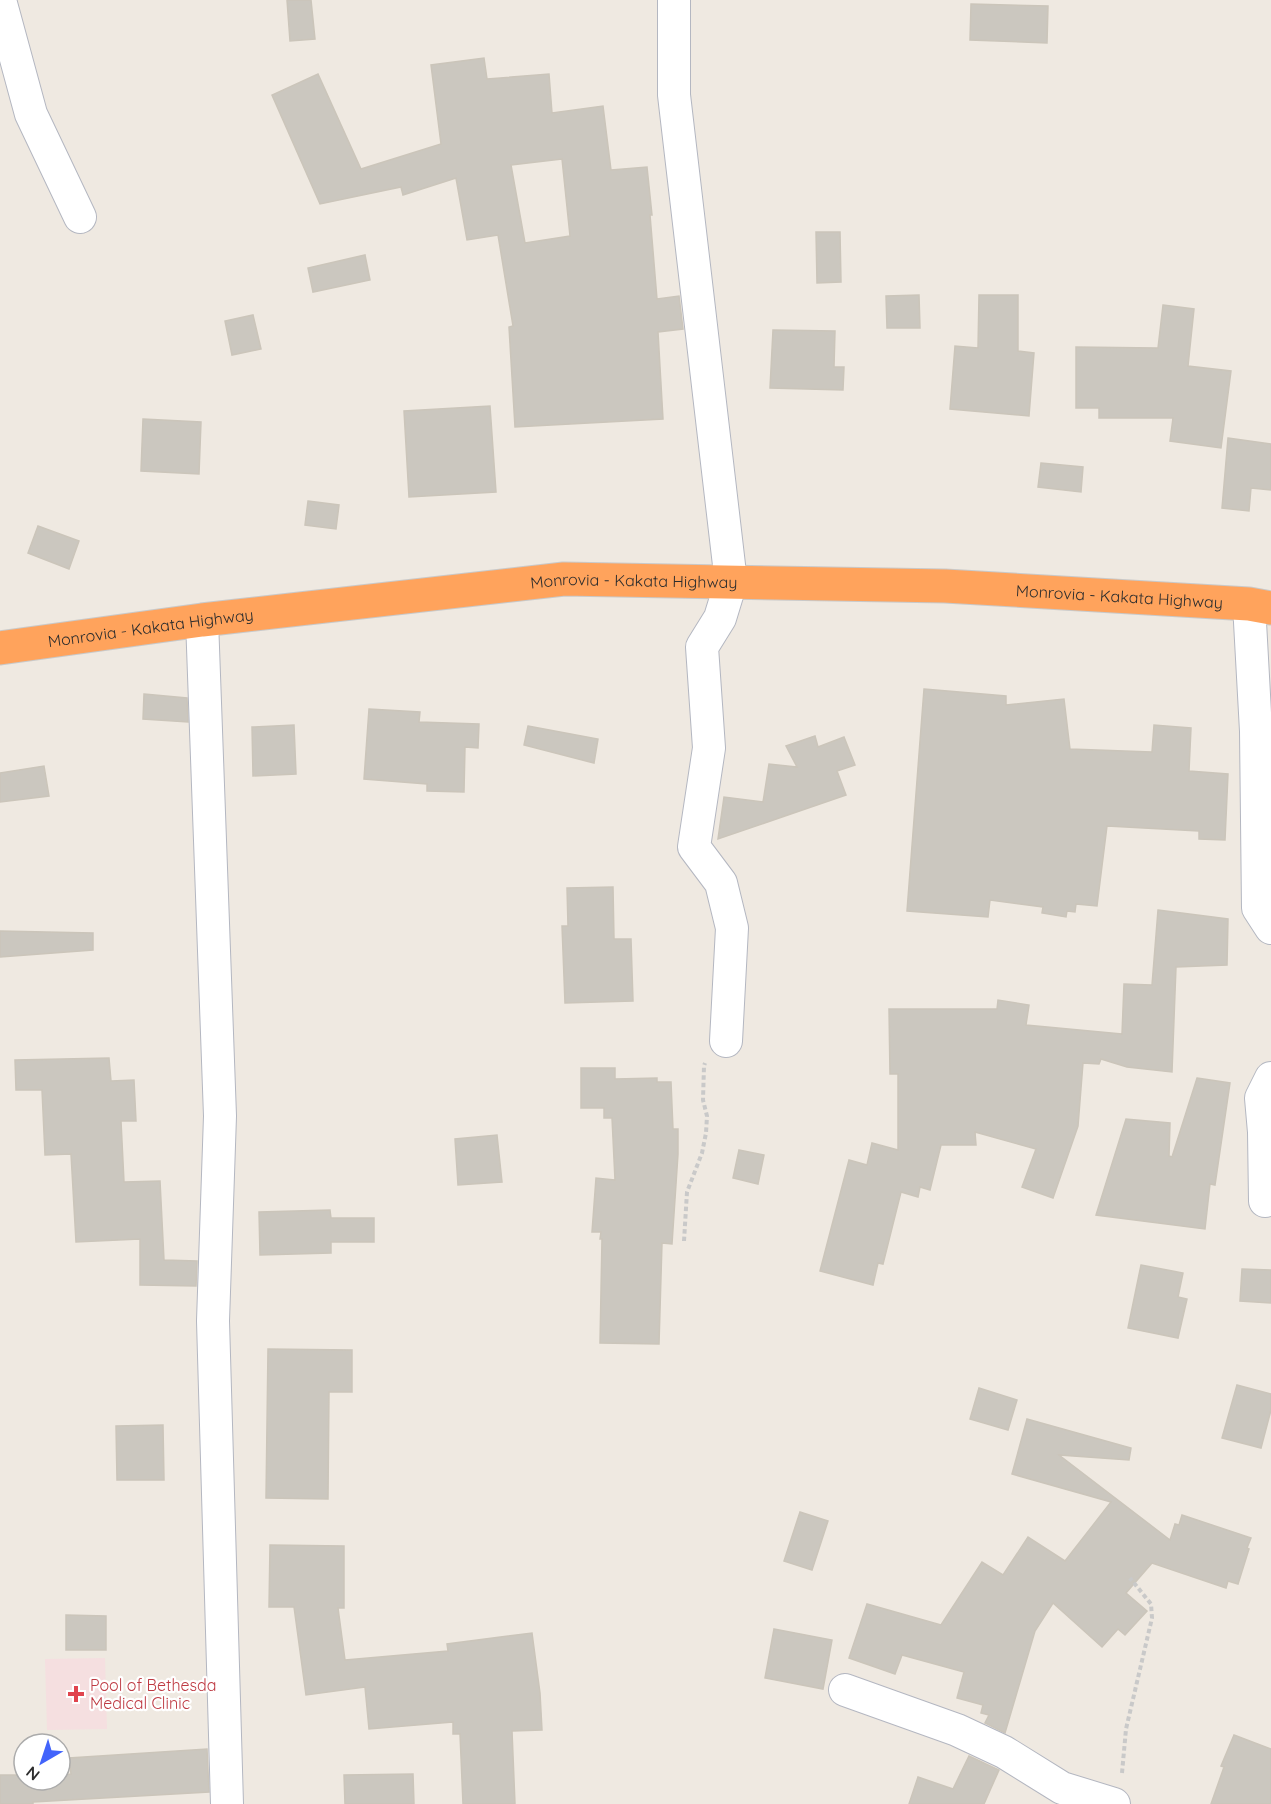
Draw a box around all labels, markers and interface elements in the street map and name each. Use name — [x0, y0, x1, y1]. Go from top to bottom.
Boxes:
street label: Monrovia - Kakata Highway — [529, 569, 738, 593]
street label: Monrovia - Kakata Highway — [1015, 580, 1223, 612]
street label: Monrovia - Kakata Highway — [46, 604, 255, 651]
place label: Pool of Bethesda Medical Clinic — [90, 1675, 216, 1713]
marker: Pool of Bethesda Medical Clinic — [67, 1685, 85, 1703]
north arrow — [12, 1732, 72, 1792]
text: N — [22, 1762, 43, 1785]

